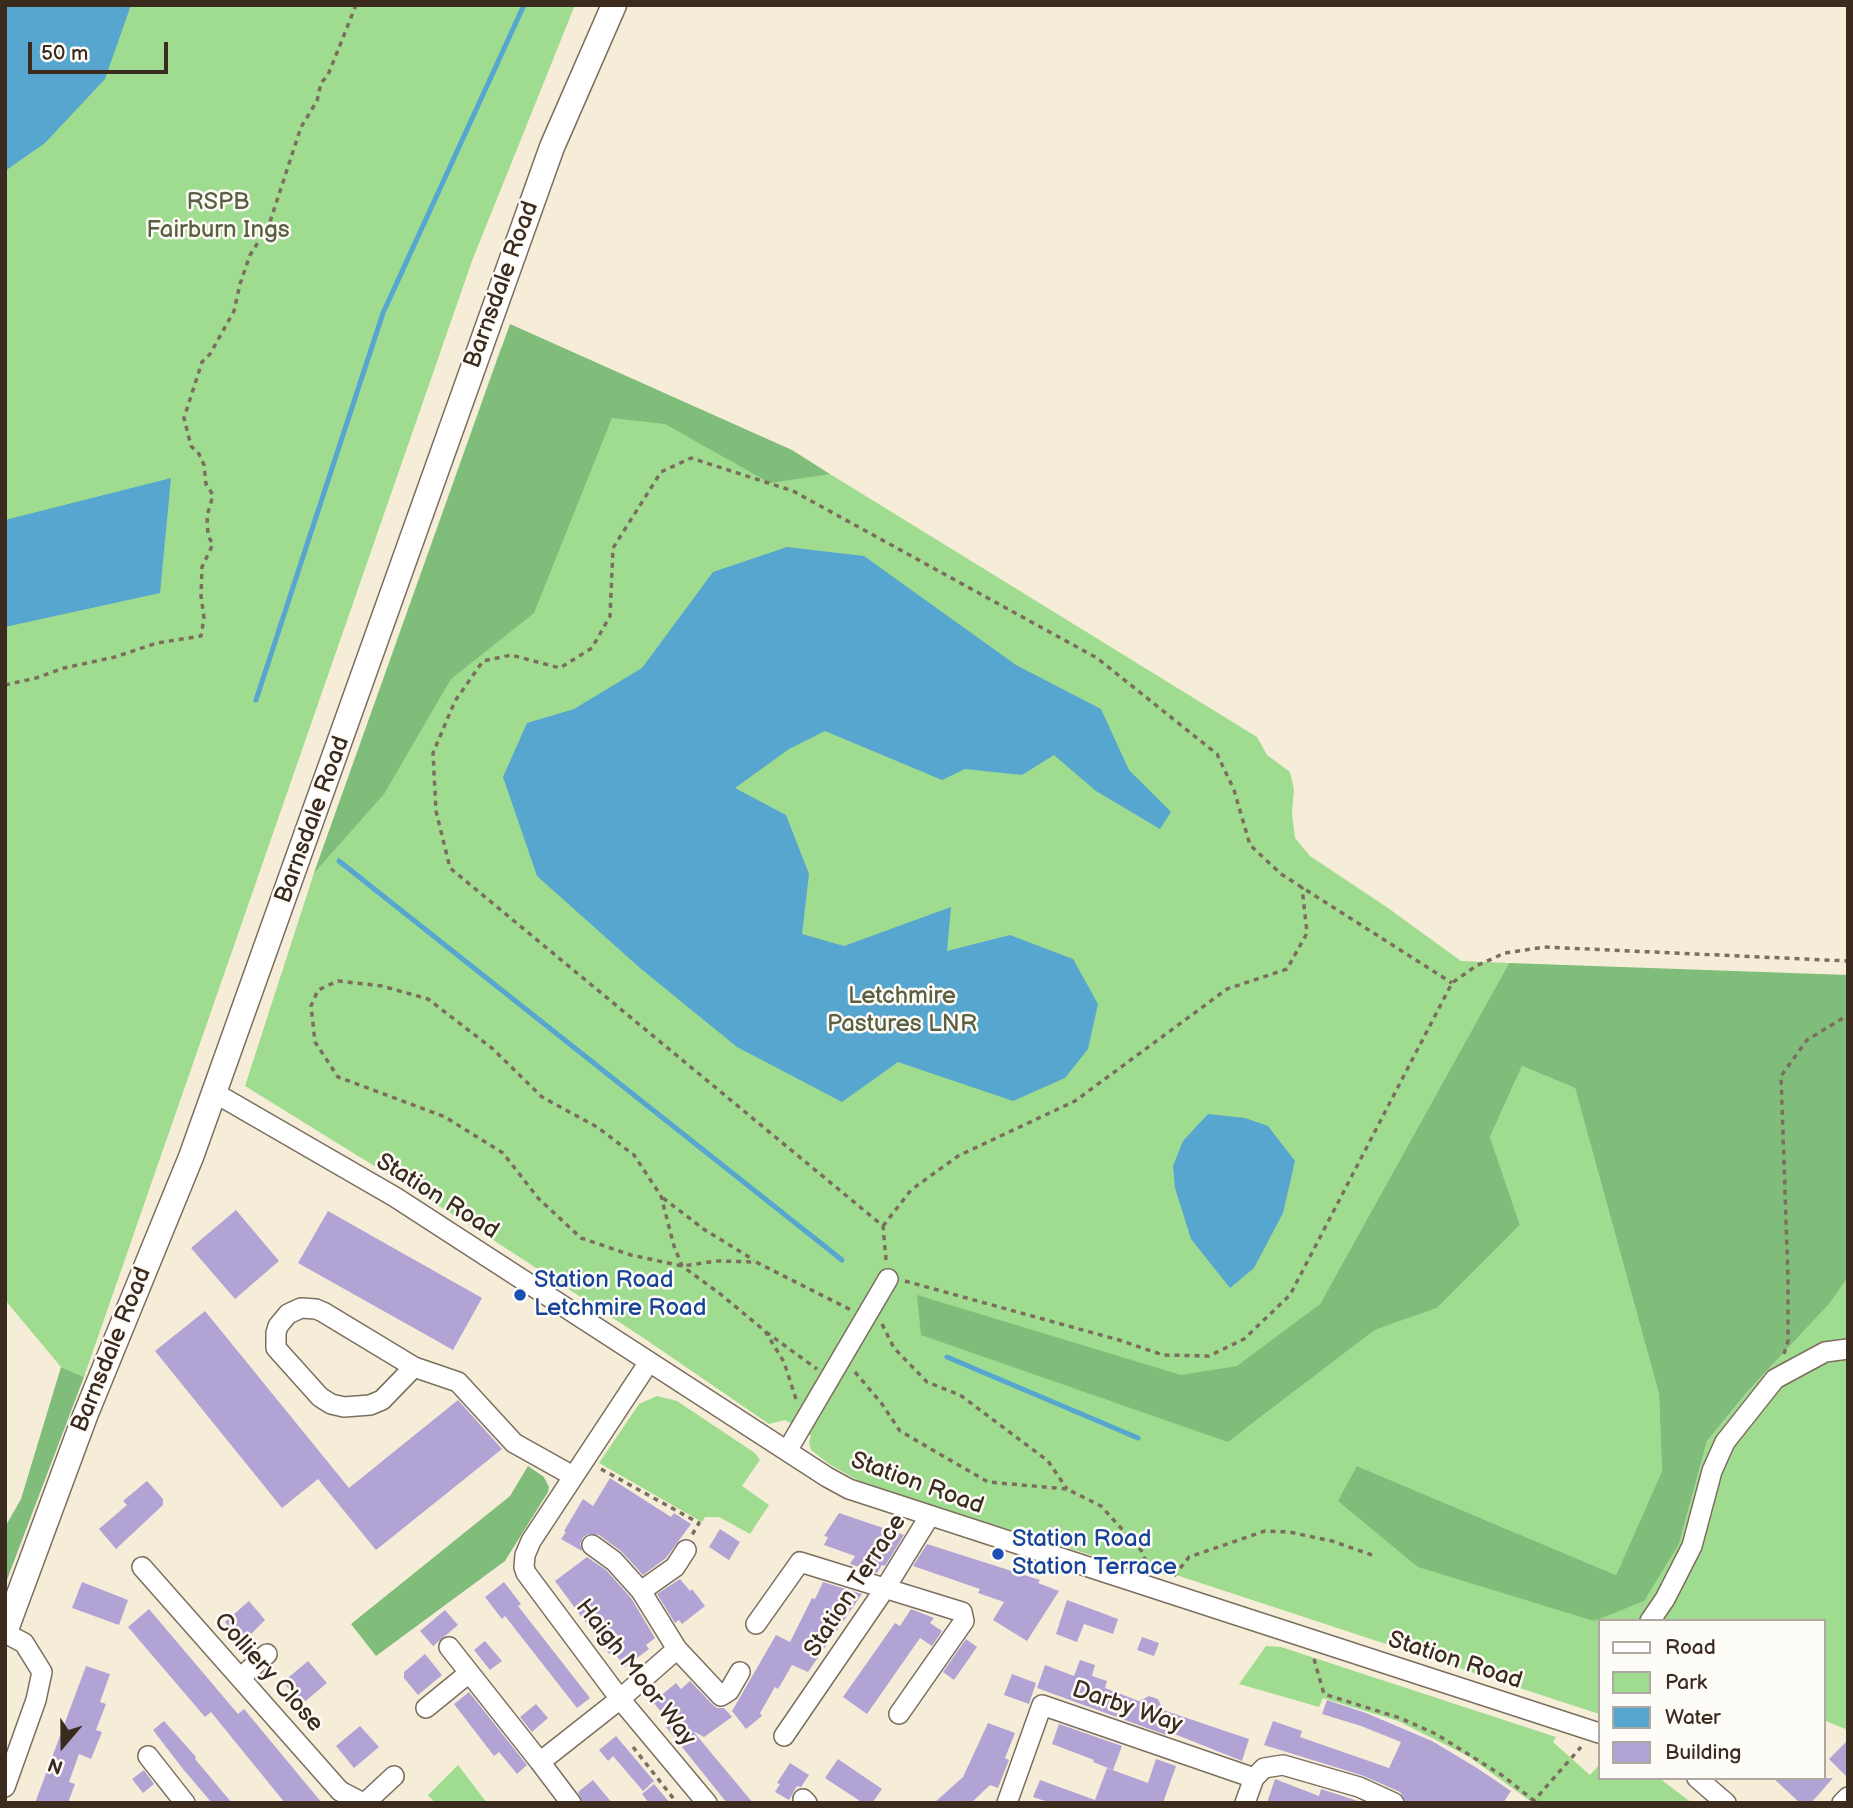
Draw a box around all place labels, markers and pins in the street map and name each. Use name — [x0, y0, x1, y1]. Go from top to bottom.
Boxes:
place label: Station Road Letchmire Road — [534, 1267, 706, 1323]
marker: Station Road Letchmire Road — [512, 1287, 528, 1303]
place label: Station Road Station Terrace — [1012, 1526, 1177, 1582]
marker: Station Road Station Terrace — [990, 1546, 1006, 1562]

